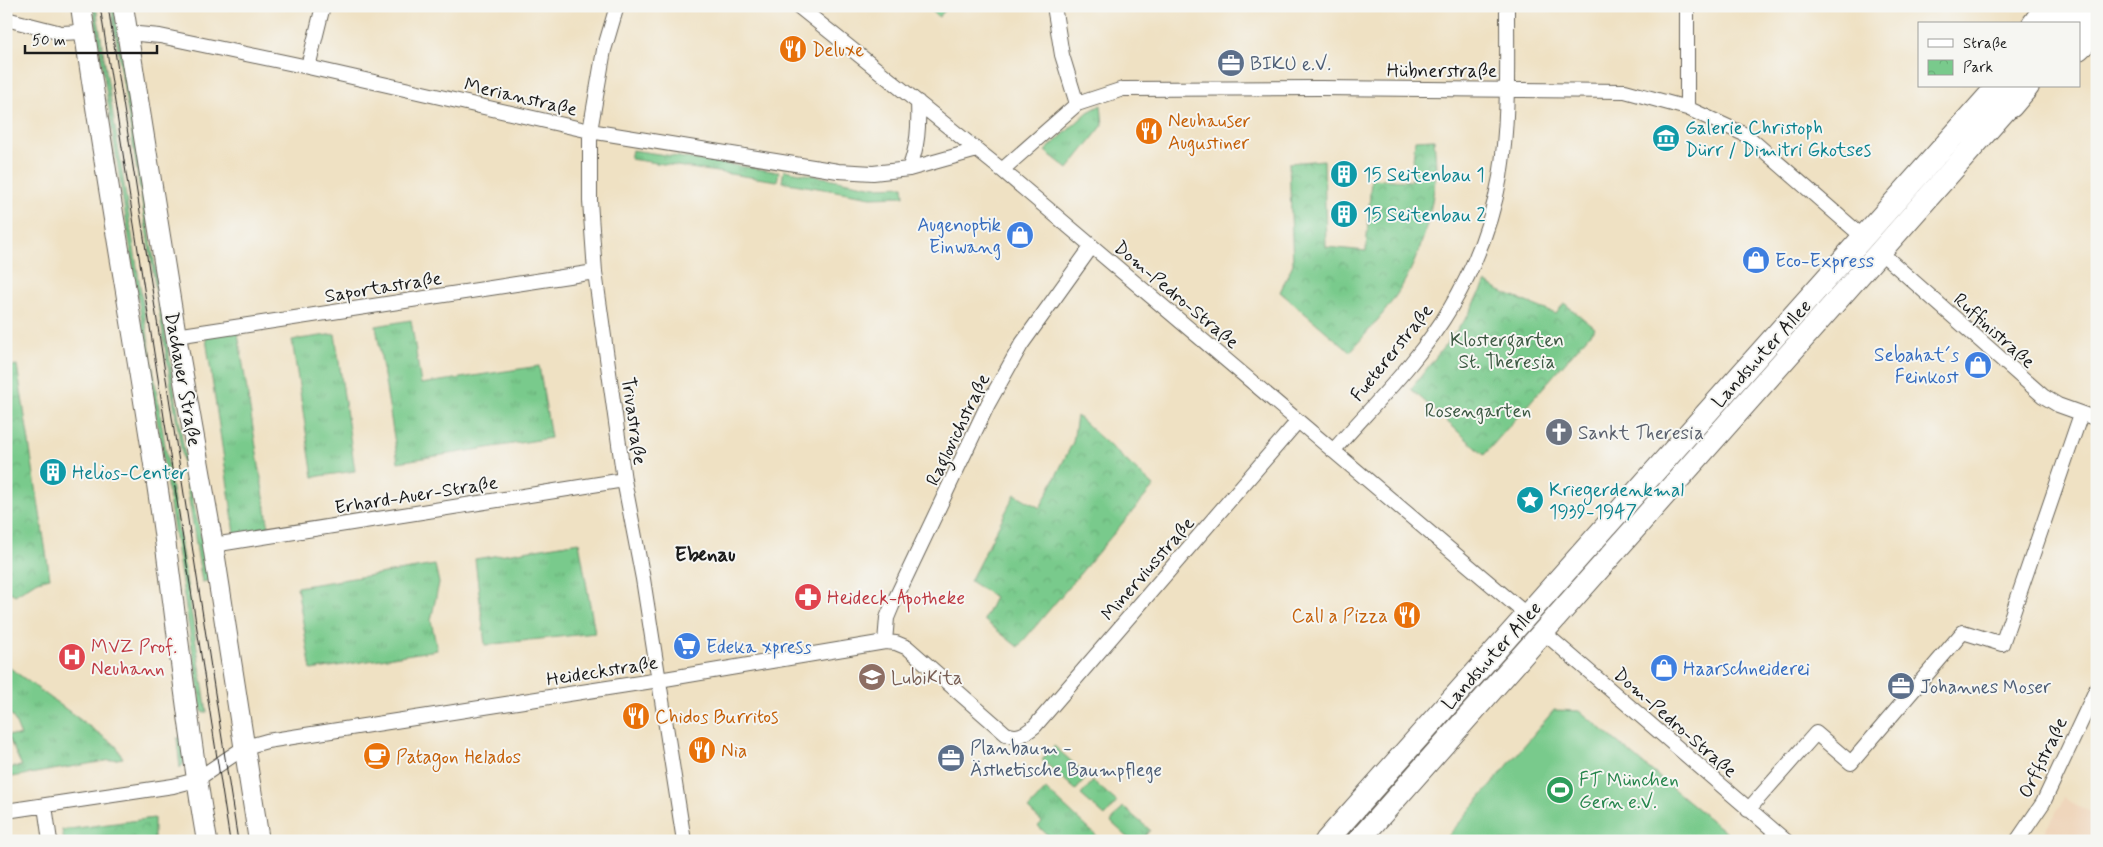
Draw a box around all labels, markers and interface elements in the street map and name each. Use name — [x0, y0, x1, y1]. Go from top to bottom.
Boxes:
scale bar — [25, 22, 158, 54]
legend — [1918, 22, 2080, 88]
text: 50 m — [32, 31, 66, 51]
restaurant icon: Deluxe — [778, 34, 808, 64]
text: Straße — [1963, 34, 2007, 54]
place label: Deluxe — [812, 38, 864, 63]
office icon: BIKU e.V. — [1216, 48, 1246, 78]
place label: BIKU e.V. — [1250, 52, 1331, 77]
text: Park — [1963, 58, 1993, 78]
street label: Hübnerstraße — [1387, 59, 1497, 84]
street label: Merianstraße — [462, 72, 580, 123]
place label: Neuhauser Augustiner — [1168, 109, 1251, 157]
restaurant icon: Neuhauser Augustiner — [1134, 116, 1164, 146]
place label: Galerie Christoph Dürr / Dimitri Gkotses — [1685, 116, 1871, 163]
museum icon: Galerie Christoph Dürr / Dimitri Gkotses — [1651, 123, 1681, 153]
building icon: 15 Seitenbau 1 — [1329, 159, 1359, 189]
place label: 15 Seitenbau 1 — [1363, 163, 1485, 188]
building icon: 15 Seitenbau 2 — [1329, 199, 1359, 229]
place label: 15 Seitenbau 2 — [1363, 203, 1486, 228]
place label: Augenoptik Einwang — [917, 213, 1001, 261]
shop icon: Augenoptik Einwang — [1005, 220, 1035, 250]
street label: Dom-Pedro-Straße — [1108, 235, 1244, 355]
shop icon: Eco-Express — [1741, 245, 1771, 275]
place label: Eco-Express — [1775, 249, 1874, 274]
street label: Saportastraße — [323, 266, 444, 309]
street label: Ruffinistraße — [1948, 288, 2040, 375]
street label: Landshuter Allee — [1707, 294, 1818, 414]
street label: Fuetererstraße — [1345, 299, 1439, 407]
street label: Dachauer Straße — [158, 310, 207, 448]
park label: Klostergarten St. Theresia — [1450, 328, 1564, 375]
place label: Sebahat´s Feinkost — [1874, 343, 1960, 390]
shop icon: Sebahat´s Feinkost — [1963, 350, 1993, 380]
street label: Raglovichstraße — [920, 369, 999, 491]
street label: Trivastraße — [615, 376, 652, 467]
park label: Rosengarten — [1425, 399, 1531, 425]
church icon: Sankt Theresia — [1544, 417, 1574, 447]
place label: Sankt Theresia — [1578, 421, 1704, 446]
building icon: Helios-Center — [38, 457, 68, 487]
place label: Helios-Center — [72, 461, 188, 486]
street label: Erhard-Auer-Straße — [333, 470, 499, 521]
place label: Kriegerdenkmal 1939-1947 — [1549, 478, 1684, 525]
place icon: Kriegerdenkmal 1939-1947 — [1515, 485, 1545, 515]
street label: Minerviusstraße — [1096, 512, 1200, 626]
district label: Ebenau — [674, 541, 736, 569]
pharmacy icon: Heideck-Apotheke — [793, 582, 823, 612]
place label: Heideck-Apotheke — [827, 586, 965, 613]
street label: Landshuter Allee — [1437, 596, 1548, 716]
restaurant icon: Call a Pizza — [1392, 600, 1422, 630]
place label: Call a Pizza — [1292, 604, 1388, 629]
supermarket icon: Edeka xpress — [672, 631, 702, 661]
place label: MVZ Prof. Neuhann — [91, 635, 177, 682]
place label: Edeka xpress — [706, 635, 812, 660]
hospital icon: MVZ Prof. Neuhann — [57, 642, 87, 672]
street label: Heideckstraße — [545, 650, 660, 693]
shop icon: Haarschneiderei — [1649, 653, 1679, 683]
place label: Haarschneiderei — [1683, 657, 1810, 682]
school or university icon: LubiKita — [857, 662, 887, 692]
street label: Dom-Pedro-Straße — [1608, 662, 1742, 784]
place label: LubiKita — [891, 666, 963, 691]
office icon: Johannes Moser — [1886, 671, 1916, 701]
place label: Johannes Moser — [1920, 675, 2051, 700]
restaurant icon: Chidos Burritos — [621, 701, 651, 731]
place label: Chidos Burritos — [655, 705, 778, 730]
street label: Orffstraße — [2013, 713, 2074, 802]
restaurant icon: Nia — [687, 735, 717, 765]
place label: Planbaum - Ästhetische Baumpflege — [970, 736, 1162, 784]
place label: Nia — [721, 739, 747, 764]
cafe icon: Patagon Helados — [362, 741, 392, 771]
office icon: Planbaum - Ästhetische Baumpflege — [936, 743, 966, 773]
place label: Patagon Helados — [396, 745, 521, 772]
place label: FT München Gern e.V. — [1579, 768, 1679, 815]
sports icon: FT München Gern e.V. — [1545, 775, 1575, 805]

